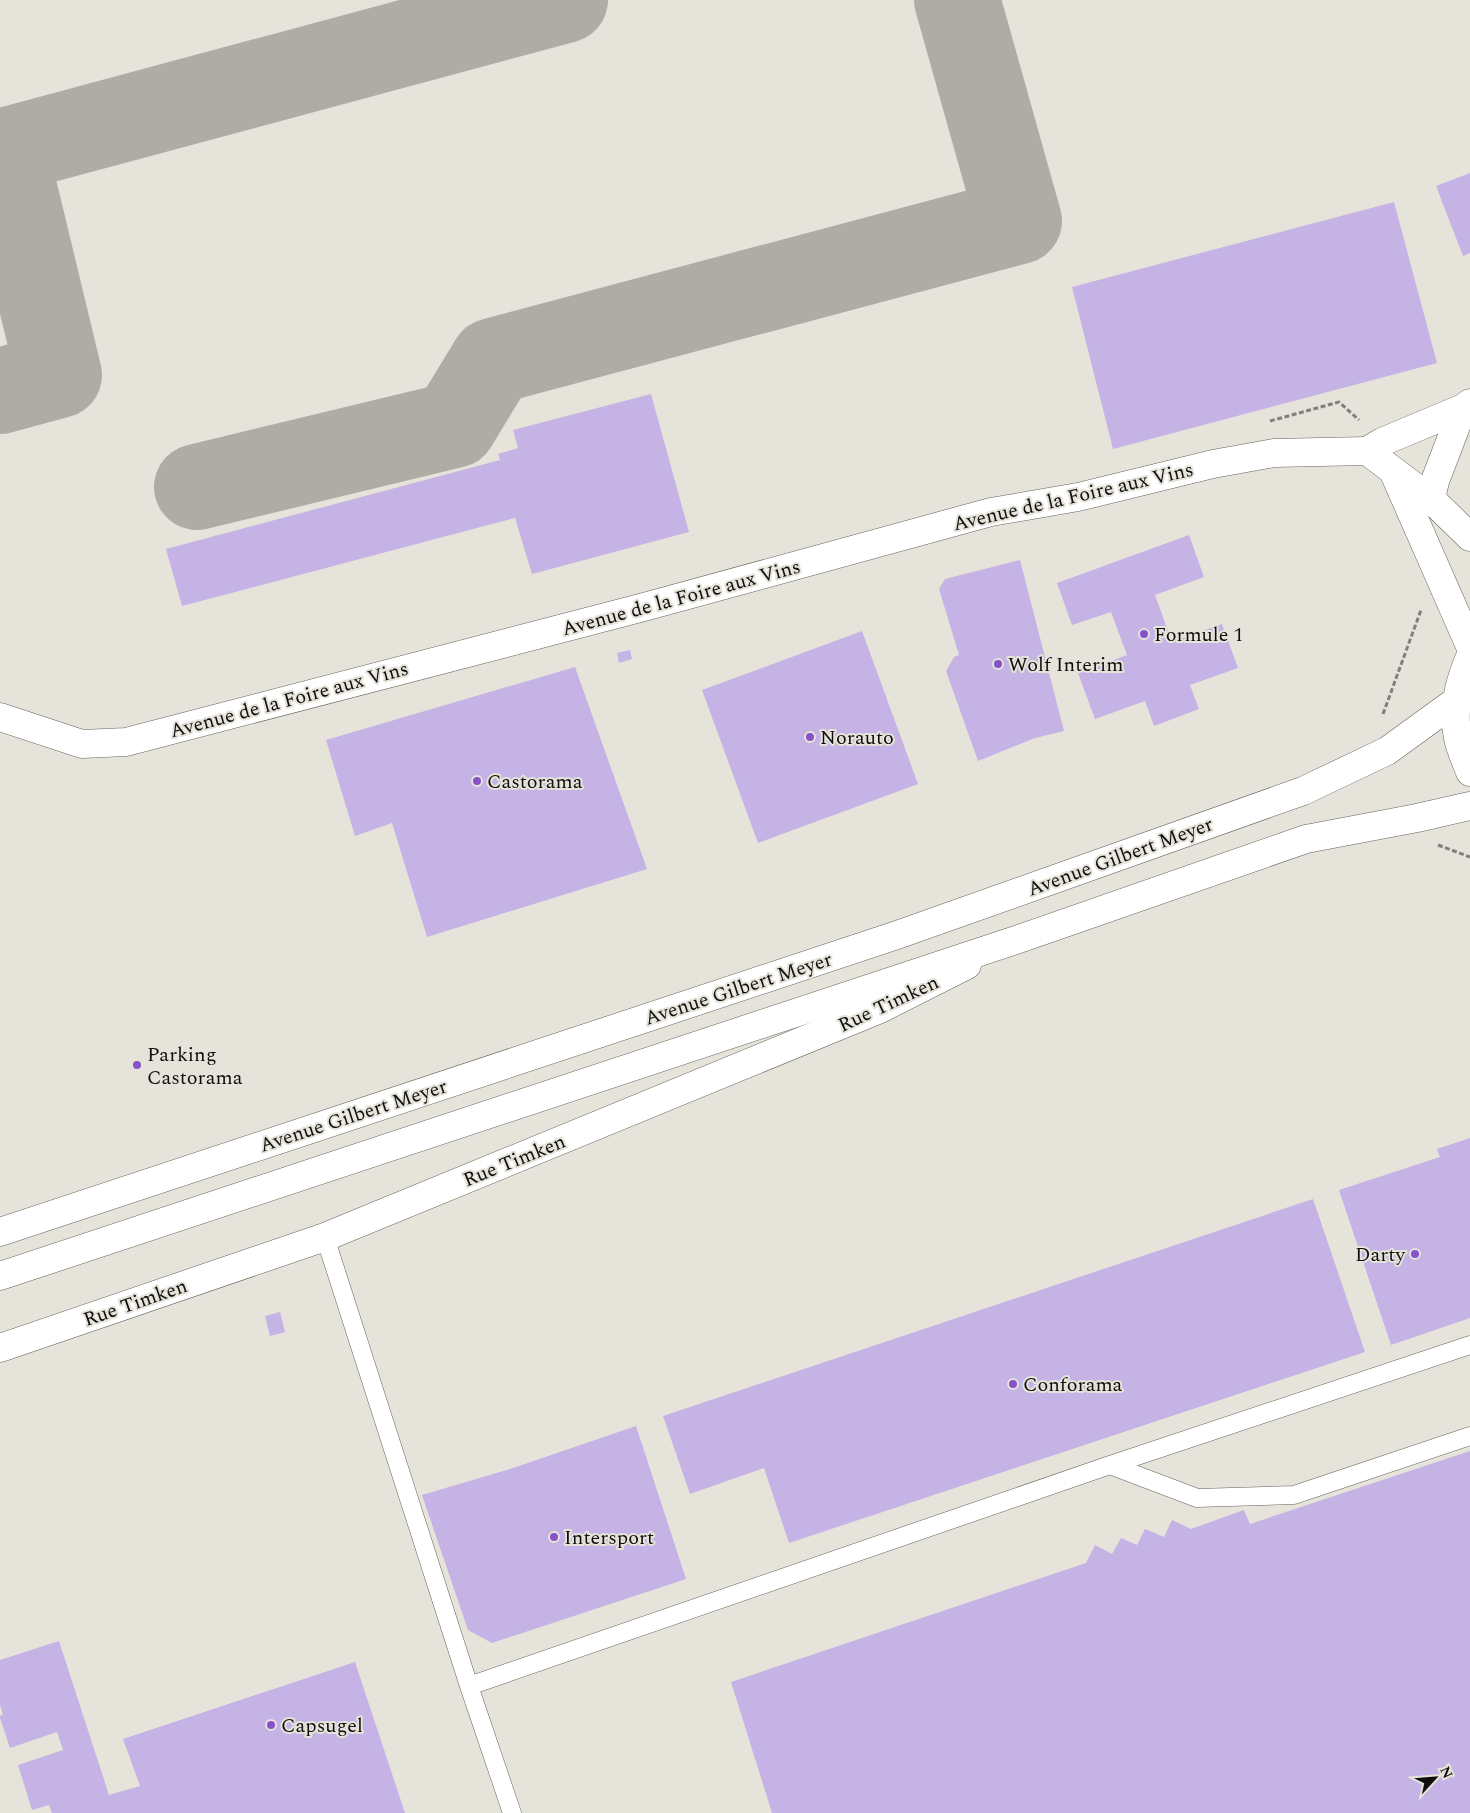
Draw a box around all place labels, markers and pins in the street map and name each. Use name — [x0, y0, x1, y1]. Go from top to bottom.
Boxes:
place label: Formule 1 — [1154, 620, 1243, 650]
marker: Formule 1 — [1138, 628, 1150, 640]
place label: Wolf Interim — [1008, 650, 1123, 680]
marker: Wolf Interim — [992, 658, 1004, 670]
place label: Norauto — [820, 723, 894, 753]
marker: Norauto — [804, 731, 816, 743]
place label: Castorama — [487, 767, 583, 797]
marker: Castorama — [471, 775, 483, 787]
place label: Parking Castorama — [147, 1040, 243, 1093]
marker: Parking Castorama — [131, 1059, 143, 1071]
place label: Darty — [1355, 1240, 1406, 1270]
marker: Darty — [1409, 1248, 1421, 1260]
place label: Conforama — [1023, 1370, 1123, 1400]
marker: Conforama — [1007, 1378, 1019, 1390]
place label: Intersport — [564, 1523, 654, 1553]
marker: Intersport — [548, 1531, 560, 1543]
place label: Capsugel — [281, 1711, 363, 1741]
marker: Capsugel — [265, 1719, 277, 1731]

